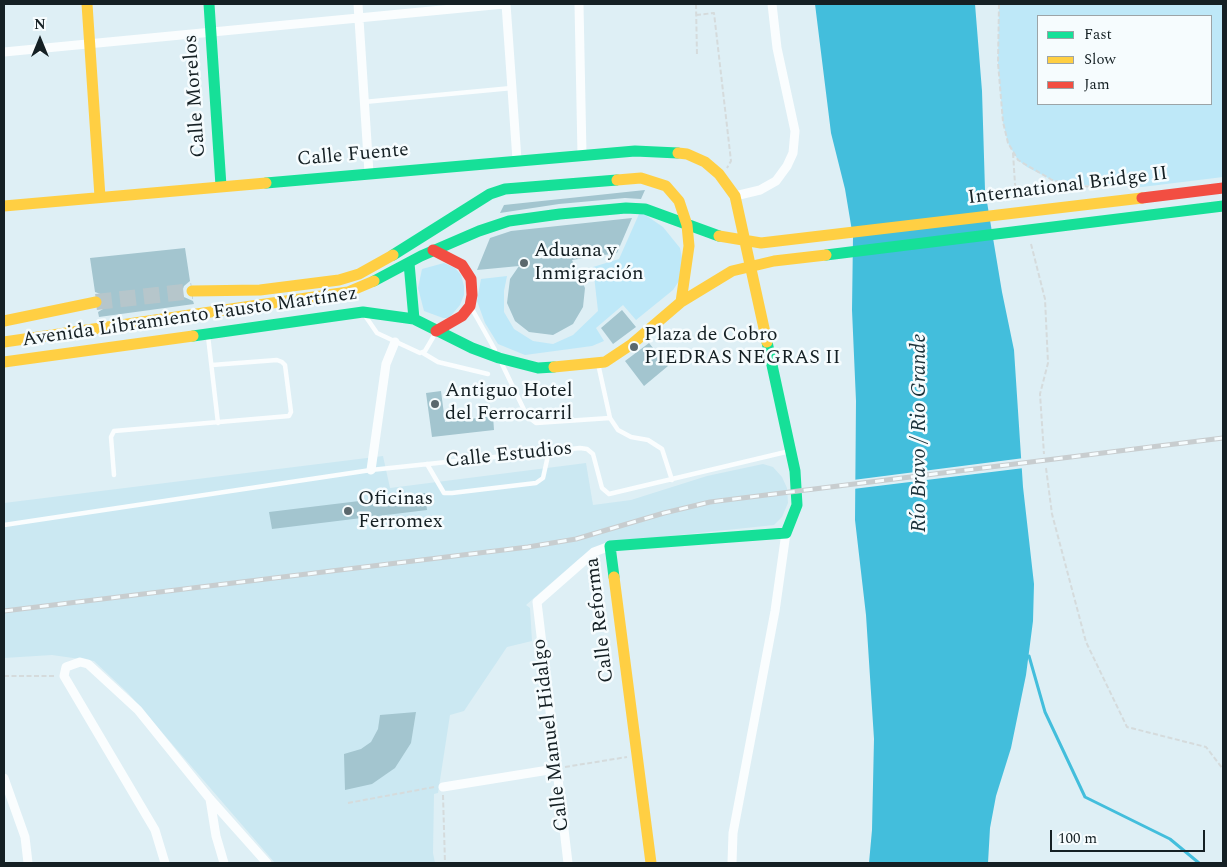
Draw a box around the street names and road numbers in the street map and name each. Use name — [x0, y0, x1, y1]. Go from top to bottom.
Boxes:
street label: Calle Morelos — [180, 34, 212, 158]
street label: Calle Fuente — [296, 139, 410, 173]
street label: International Bridge II — [967, 163, 1169, 211]
street label: Avenida Libramiento Fausto Martínez — [21, 283, 359, 353]
street label: Calle Estudios — [444, 437, 574, 475]
street label: Calle Reforma — [581, 556, 621, 684]
street label: Calle Manuel Hidalgo — [528, 637, 576, 833]

